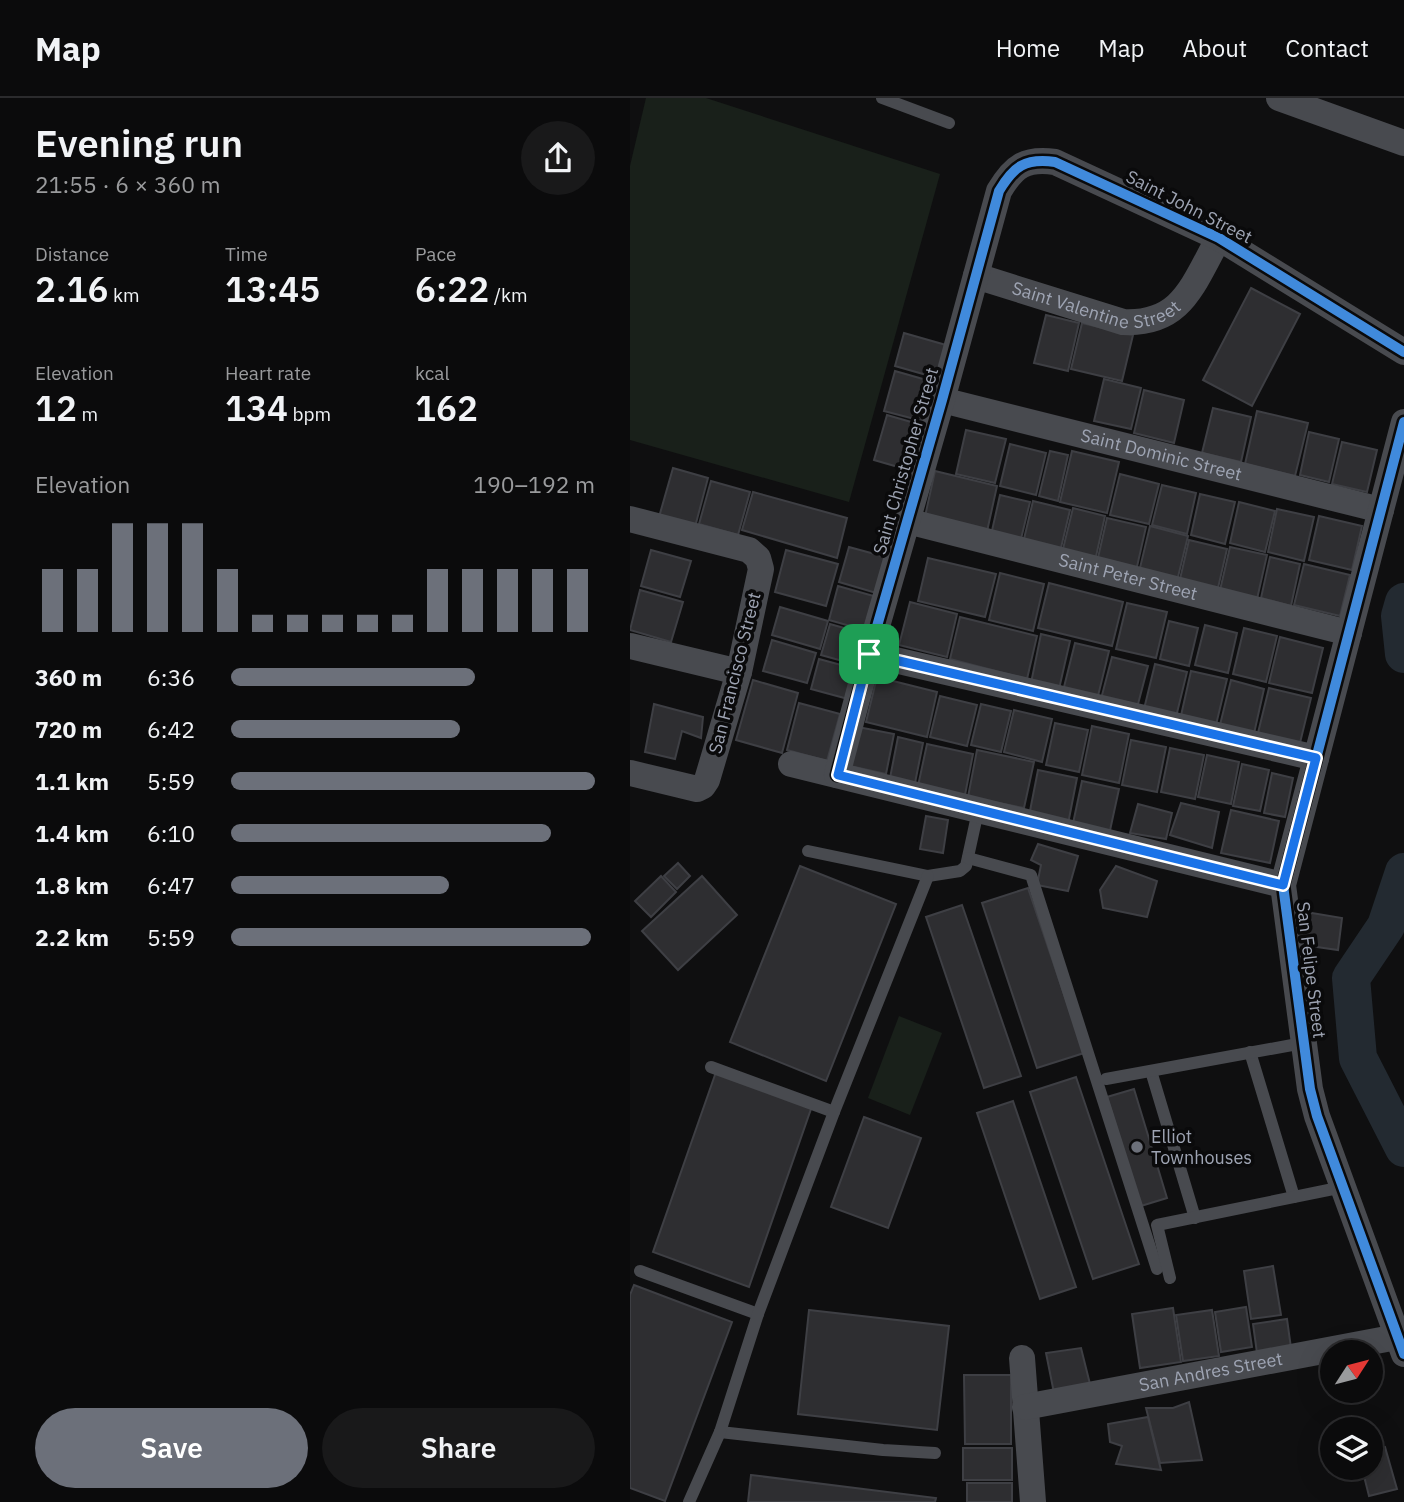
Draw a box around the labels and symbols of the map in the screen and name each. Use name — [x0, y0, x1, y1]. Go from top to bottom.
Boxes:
street label: Saint John Street — [1122, 165, 1256, 248]
street label: Saint Valentine Street — [1009, 276, 1185, 333]
street label: Saint Christopher Street — [868, 365, 943, 557]
street label: Saint Dominic Street — [1078, 423, 1244, 486]
street label: Saint Peter Street — [1056, 548, 1200, 605]
street label: San Francisco Street — [703, 590, 766, 756]
pin — [839, 624, 899, 684]
street label: San Felipe Street — [1292, 900, 1331, 1040]
place label: Elliot Townhouses — [1151, 1125, 1252, 1169]
marker: Elliot Townhouses — [1129, 1139, 1145, 1155]
north arrow — [1320, 1340, 1382, 1404]
street label: San Andres Street — [1137, 1347, 1284, 1396]

